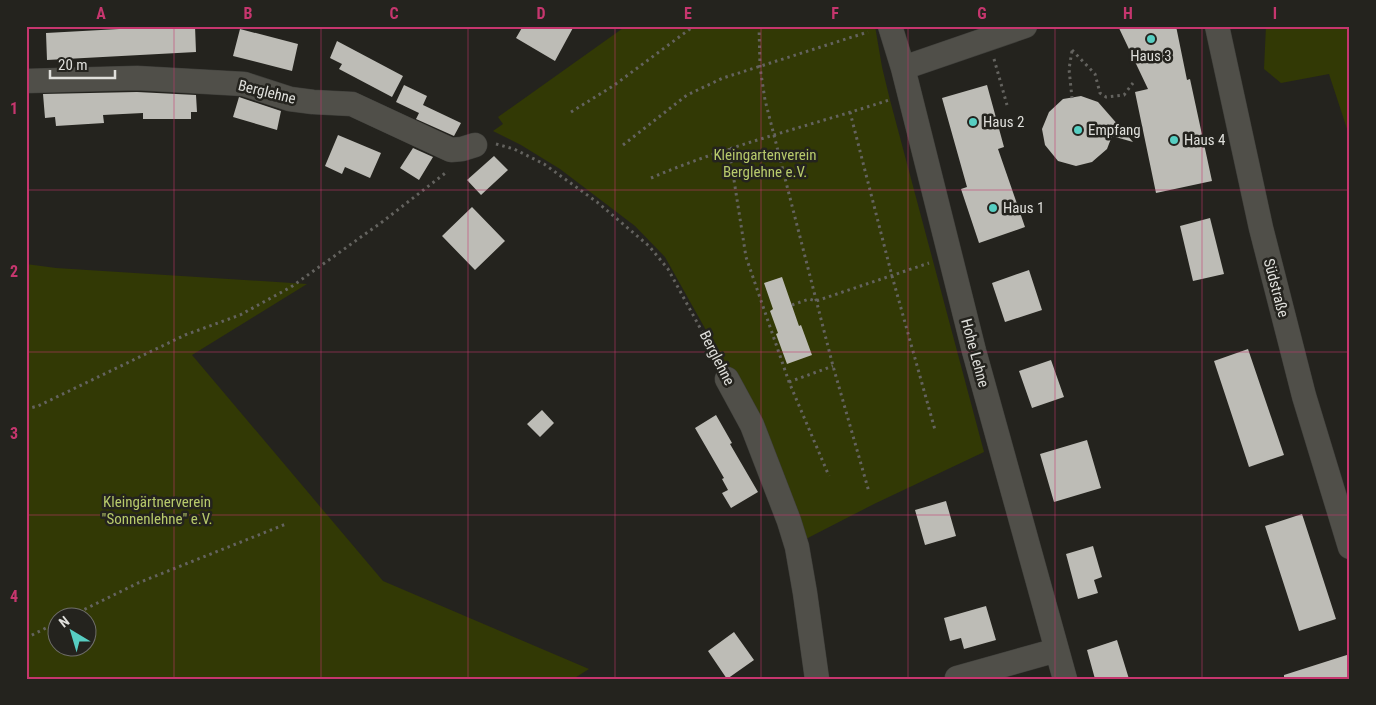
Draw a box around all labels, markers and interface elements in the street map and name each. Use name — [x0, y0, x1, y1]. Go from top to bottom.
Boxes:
text: A — [96, 4, 106, 23]
text: B — [244, 4, 253, 23]
text: C — [389, 4, 399, 23]
text: D — [536, 4, 546, 23]
text: E — [684, 4, 692, 23]
text: F — [831, 4, 839, 23]
text: G — [977, 4, 987, 23]
text: H — [1123, 4, 1133, 23]
text: I — [1273, 4, 1277, 23]
marker: Haus 3 — [1145, 33, 1157, 45]
place label: Haus 3 — [1130, 47, 1172, 65]
scale bar — [50, 48, 115, 80]
text: 20 m — [58, 56, 88, 74]
street label: Berglehne — [236, 76, 298, 108]
text: 1 — [10, 99, 18, 118]
place label: Haus 2 — [983, 113, 1024, 131]
marker: Haus 2 — [967, 116, 979, 128]
place label: Empfang — [1088, 121, 1141, 139]
marker: Empfang — [1072, 124, 1084, 136]
place label: Haus 4 — [1184, 131, 1225, 149]
marker: Haus 4 — [1168, 134, 1180, 146]
park label: Kleingartenverein Berglehne e.V. — [713, 146, 817, 181]
place label: Haus 1 — [1003, 199, 1044, 217]
marker: Haus 1 — [987, 202, 999, 214]
street label: Südstraße — [1260, 257, 1292, 319]
text: 2 — [10, 262, 18, 281]
street label: Hohe Lehne — [957, 317, 993, 389]
street label: Berglehne — [696, 328, 738, 388]
text: 3 — [10, 424, 18, 443]
park label: Kleingärtnerverein "Sonnenlehne" e.V. — [102, 493, 212, 528]
text: 4 — [10, 587, 18, 606]
north arrow — [48, 608, 98, 658]
text: N — [56, 613, 72, 631]

